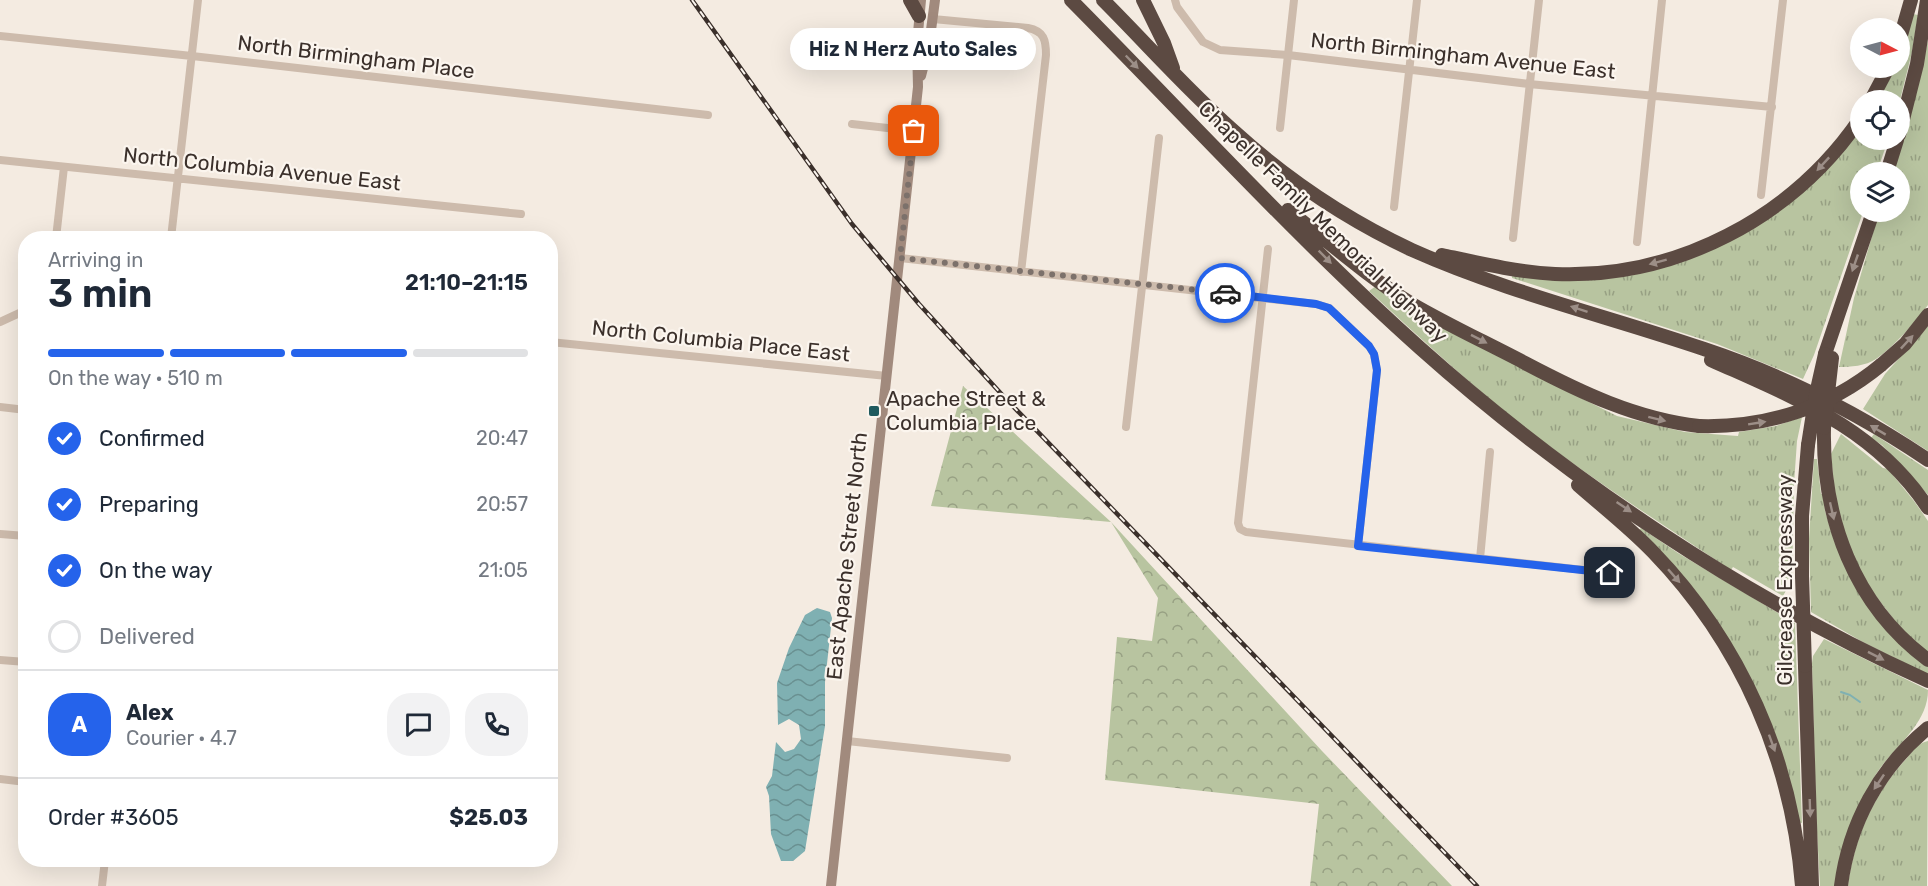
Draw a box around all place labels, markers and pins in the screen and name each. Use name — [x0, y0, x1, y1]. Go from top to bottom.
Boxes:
callout: Hiz N Herz Auto Sales — [791, 29, 1037, 71]
pin — [888, 105, 939, 156]
place label: Apache Street & Columbia Place — [886, 386, 1046, 435]
marker: Apache Street & Columbia Place — [867, 404, 881, 418]
pin — [1584, 547, 1635, 598]

